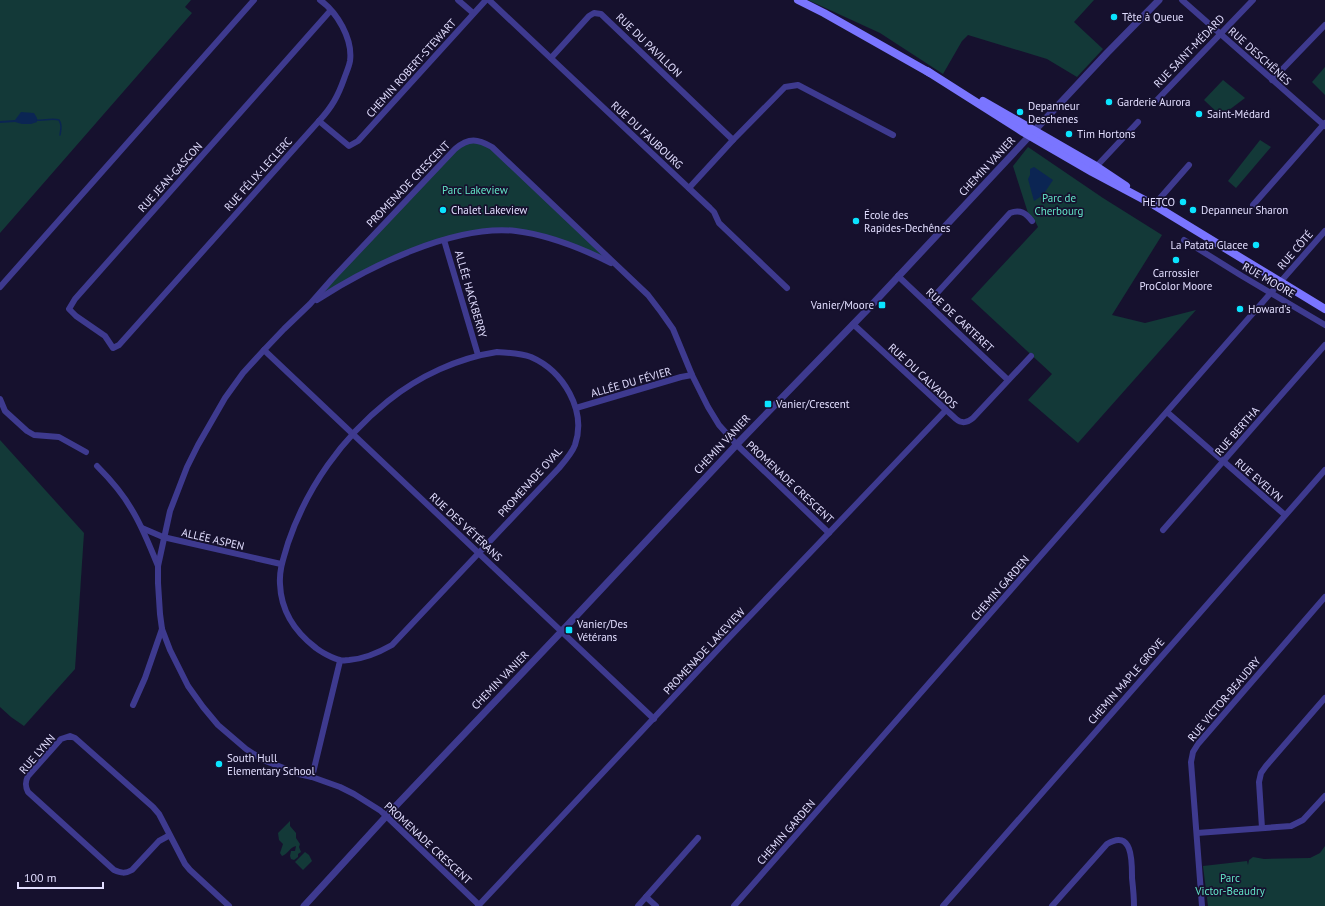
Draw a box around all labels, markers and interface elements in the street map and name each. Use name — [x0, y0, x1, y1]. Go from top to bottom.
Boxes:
street label: RUE DU PAVILLON — [613, 10, 685, 80]
place label: Tête à Queue — [1122, 10, 1184, 24]
marker: Tête à Queue — [1109, 12, 1119, 22]
street label: RUE SAINT-MÉDARD — [1151, 12, 1227, 90]
street label: CHEMIN ROBERT-STEWART — [363, 16, 459, 120]
street label: RUE DESCHÊNES — [1226, 24, 1295, 88]
place label: Garderie Aurora — [1117, 95, 1191, 109]
marker: Garderie Aurora — [1104, 97, 1114, 107]
street label: RUE DU FAUBOURG — [608, 98, 686, 172]
place label: Depanneur Deschenes — [1028, 99, 1080, 126]
marker: Depanneur Deschenes — [1015, 107, 1025, 117]
place label: Saint-Médard — [1207, 107, 1270, 121]
marker: Saint-Médard — [1194, 109, 1204, 119]
place label: Tim Hortons — [1077, 127, 1136, 141]
marker: Tim Hortons — [1064, 129, 1074, 139]
street label: CHEMIN VANIER — [956, 133, 1019, 199]
street label: RUE FÉLIX-LECLERC — [221, 134, 295, 214]
street label: PROMENADE CRESCENT — [363, 138, 453, 230]
street label: RUE JEAN-GASCON — [135, 139, 205, 215]
park label: Parc Lakeview — [442, 183, 508, 197]
park label: Parc de Cherbourg — [1034, 191, 1084, 218]
place label: HETCO — [1143, 195, 1175, 209]
marker: HETCO — [1178, 197, 1188, 207]
place label: Chalet Lakeview — [451, 203, 527, 217]
place label: Depanneur Sharon — [1201, 203, 1288, 217]
marker: Chalet Lakeview — [438, 205, 448, 215]
marker: Depanneur Sharon — [1188, 205, 1198, 215]
place label: École des Rapides-Dechênes — [864, 208, 951, 235]
marker: École des Rapides-Dechênes — [851, 216, 861, 226]
street label: RUE CÔTÉ — [1274, 227, 1316, 273]
place label: La Patata Glacee — [1170, 238, 1248, 252]
marker: La Patata Glacee — [1251, 240, 1261, 250]
street label: ALLÉE HACKBERRY — [452, 249, 490, 340]
marker: Carrossier ProColor Moore — [1171, 255, 1181, 265]
street label: RUE MOORE — [1240, 259, 1298, 301]
place label: Carrossier ProColor Moore — [1140, 266, 1213, 293]
street label: RUE DE CARTERET — [923, 285, 997, 355]
place label: Vanier/Moore — [810, 298, 874, 312]
marker: Vanier/Moore — [877, 300, 887, 310]
place label: Howard's — [1248, 302, 1291, 316]
marker: Howard's — [1235, 304, 1245, 314]
street label: RUE DU CALVADOS — [885, 340, 961, 412]
street label: ALLÉE DU FÉVIER — [589, 364, 673, 400]
place label: Vanier/Crescent — [775, 397, 850, 411]
marker: Vanier/Crescent — [763, 399, 773, 409]
street label: RUE BERTHA — [1212, 403, 1263, 458]
street label: CHEMIN VANIER — [691, 411, 754, 477]
street label: PROMENADE CRESCENT — [743, 438, 837, 526]
street label: PROMENADE OVAL — [495, 444, 565, 520]
street label: RUE EVELYN — [1232, 455, 1286, 505]
street label: RUE DES VÉTÉRANS — [427, 490, 505, 564]
street label: ALLÉE ASPEN — [180, 525, 246, 553]
street label: CHEMIN GARDEN — [968, 552, 1032, 624]
street label: PROMENADE LAKEVIEW — [660, 604, 748, 697]
place label: Vanier/Des Vétérans — [576, 617, 628, 644]
marker: Vanier/Des Vétérans — [564, 625, 574, 635]
street label: CHEMIN MAPLE GROVE — [1085, 635, 1167, 727]
street label: CHEMIN VANIER — [468, 647, 532, 712]
street label: RUE VICTOR-BEAUDRY — [1185, 653, 1264, 744]
street label: RUE LYNN — [16, 731, 58, 777]
place label: South Hull Elementary School — [227, 751, 315, 778]
marker: South Hull Elementary School — [214, 759, 224, 769]
street label: CHEMIN GARDEN — [754, 796, 818, 868]
street label: PROMENADE CRESCENT — [381, 799, 475, 887]
scale bar — [18, 864, 103, 890]
text: 100 m — [24, 870, 57, 885]
park label: Parc Victor-Beaudry — [1194, 871, 1266, 898]

